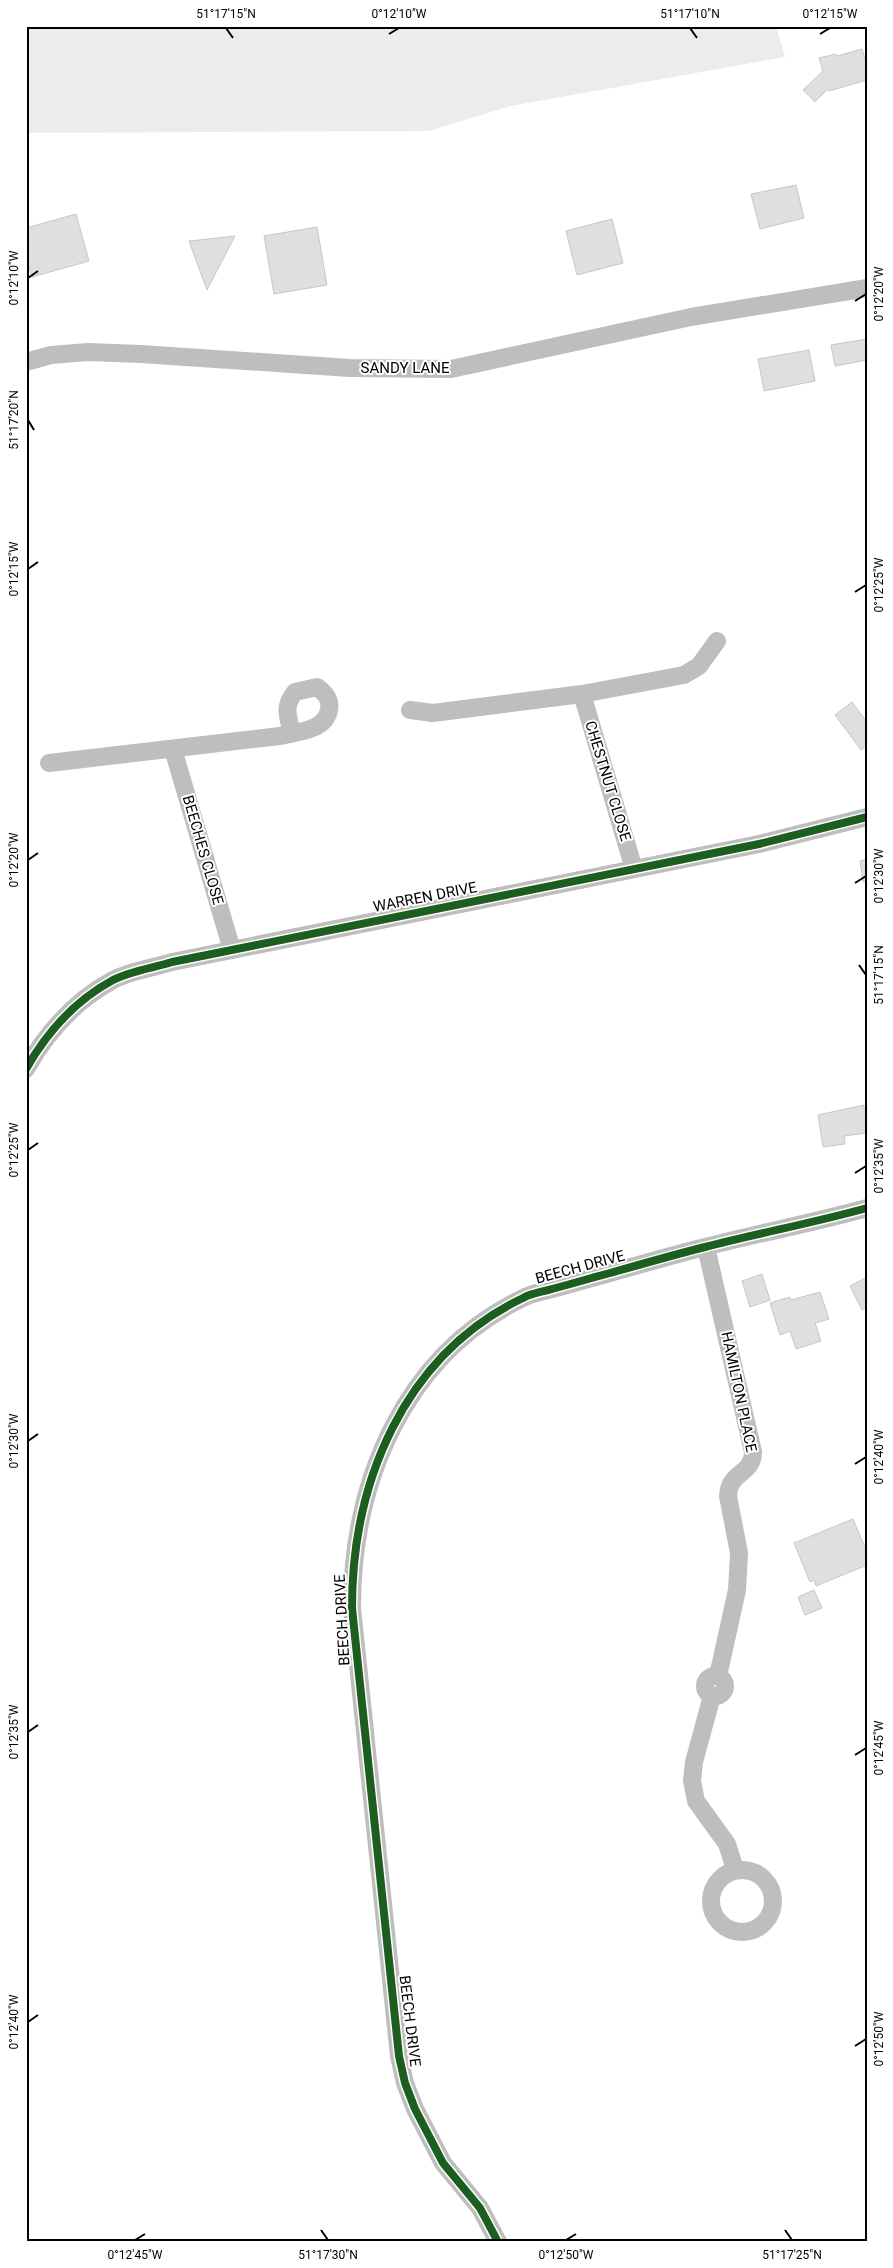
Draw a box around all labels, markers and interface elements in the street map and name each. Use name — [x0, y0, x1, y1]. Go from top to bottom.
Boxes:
text: 51°17'15"N — [196, 7, 256, 21]
text: 0°12'10"W — [372, 7, 427, 21]
text: 51°17'10"N — [660, 7, 720, 21]
text: 0°12'15"W — [803, 7, 858, 21]
text: 0°12'10"W — [7, 250, 21, 305]
text: 0°12'20"W — [872, 266, 886, 321]
street label: SANDY LANE — [361, 359, 450, 377]
text: 51°17'20"N — [7, 390, 21, 450]
text: 0°12'15"W — [7, 541, 21, 596]
text: 0°12'25"W — [872, 557, 886, 612]
street label: CHESTNUT CLOSE — [581, 719, 635, 844]
street label: BEECHES CLOSE — [179, 793, 227, 907]
text: 0°12'20"W — [7, 832, 21, 887]
text: 0°12'30"W — [872, 848, 886, 903]
street label: WARREN DRIVE — [372, 878, 479, 916]
text: 51°17'15"N — [872, 945, 886, 1005]
text: 0°12'25"W — [7, 1122, 21, 1177]
text: 0°12'35"W — [872, 1138, 886, 1193]
street label: BEECH DRIVE — [533, 1246, 627, 1288]
street label: HAMILTON PLACE — [717, 1330, 761, 1454]
text: 0°12'30"W — [7, 1413, 21, 1468]
text: 0°12'40"W — [872, 1429, 886, 1484]
street label: BEECH DRIVE — [331, 1573, 353, 1666]
text: 0°12'35"W — [7, 1704, 21, 1759]
text: 0°12'45"W — [872, 1720, 886, 1775]
street label: BEECH DRIVE — [395, 1974, 425, 2068]
text: 0°12'40"W — [7, 1994, 21, 2049]
text: 0°12'50"W — [872, 2011, 886, 2066]
text: 0°12'45"W — [108, 2248, 163, 2262]
text: 51°17'30"N — [298, 2248, 358, 2262]
text: 0°12'50"W — [539, 2248, 594, 2262]
text: 51°17'25"N — [762, 2248, 822, 2262]

